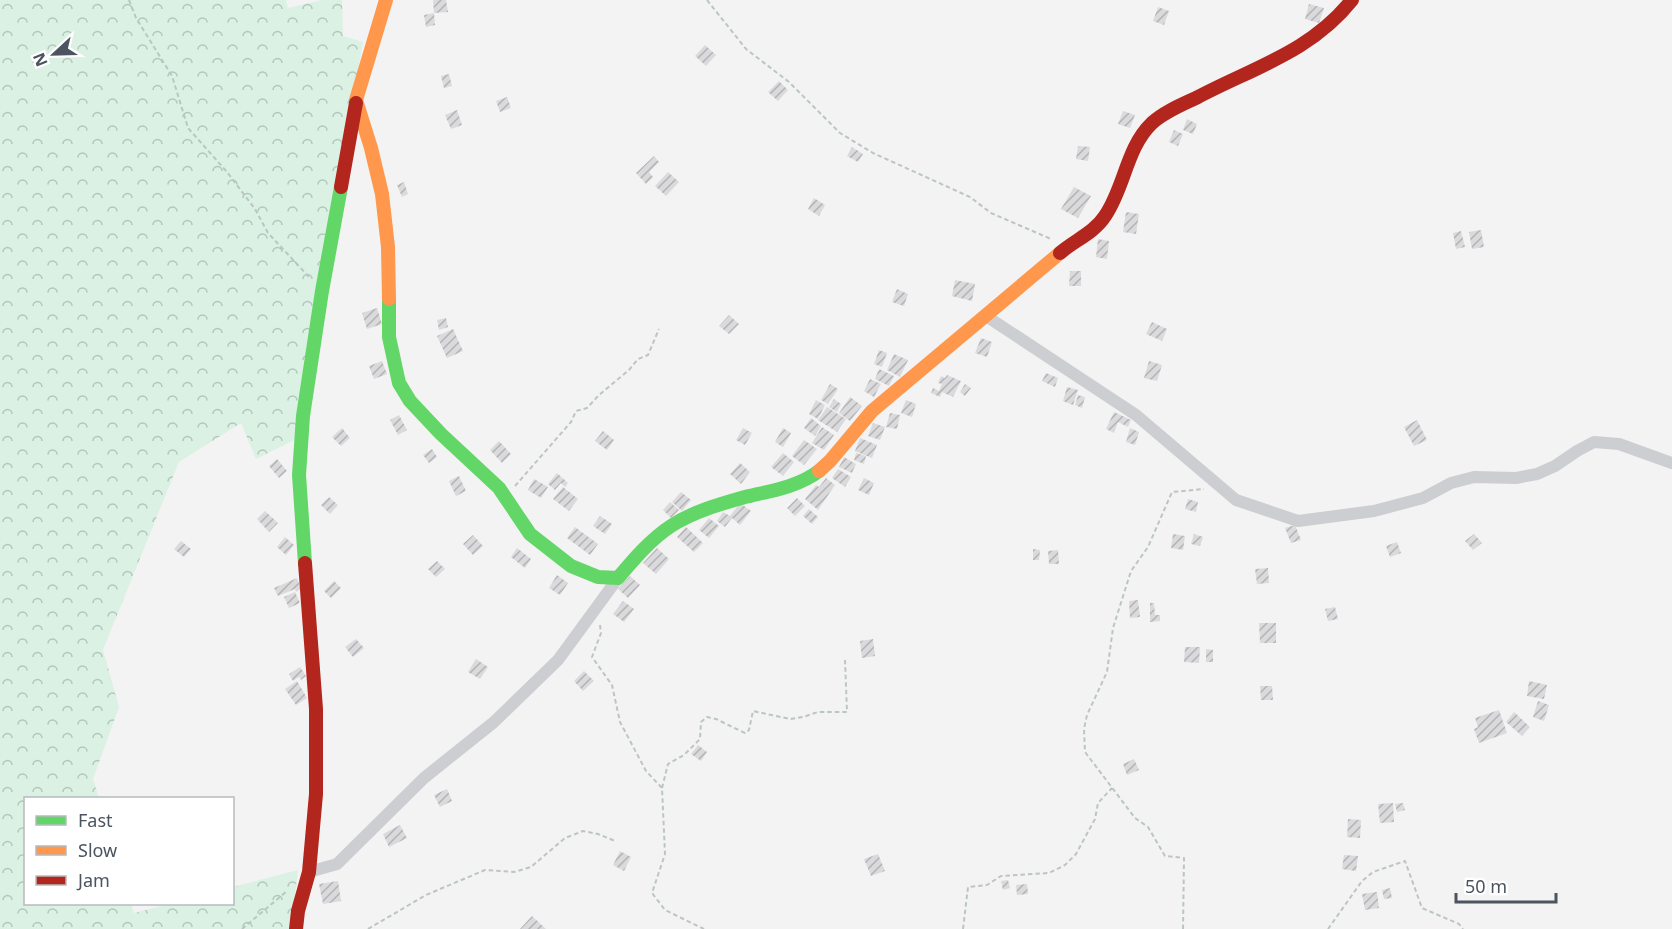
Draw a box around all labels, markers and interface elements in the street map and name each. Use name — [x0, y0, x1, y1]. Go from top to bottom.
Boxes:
north arrow — [24, 24, 84, 84]
text: N — [27, 49, 53, 70]
legend — [24, 797, 234, 905]
text: Fast — [78, 808, 113, 832]
text: Slow — [78, 838, 117, 862]
scale bar — [1456, 866, 1556, 904]
text: Jam — [76, 868, 110, 892]
text: 50 m — [1465, 874, 1507, 898]

